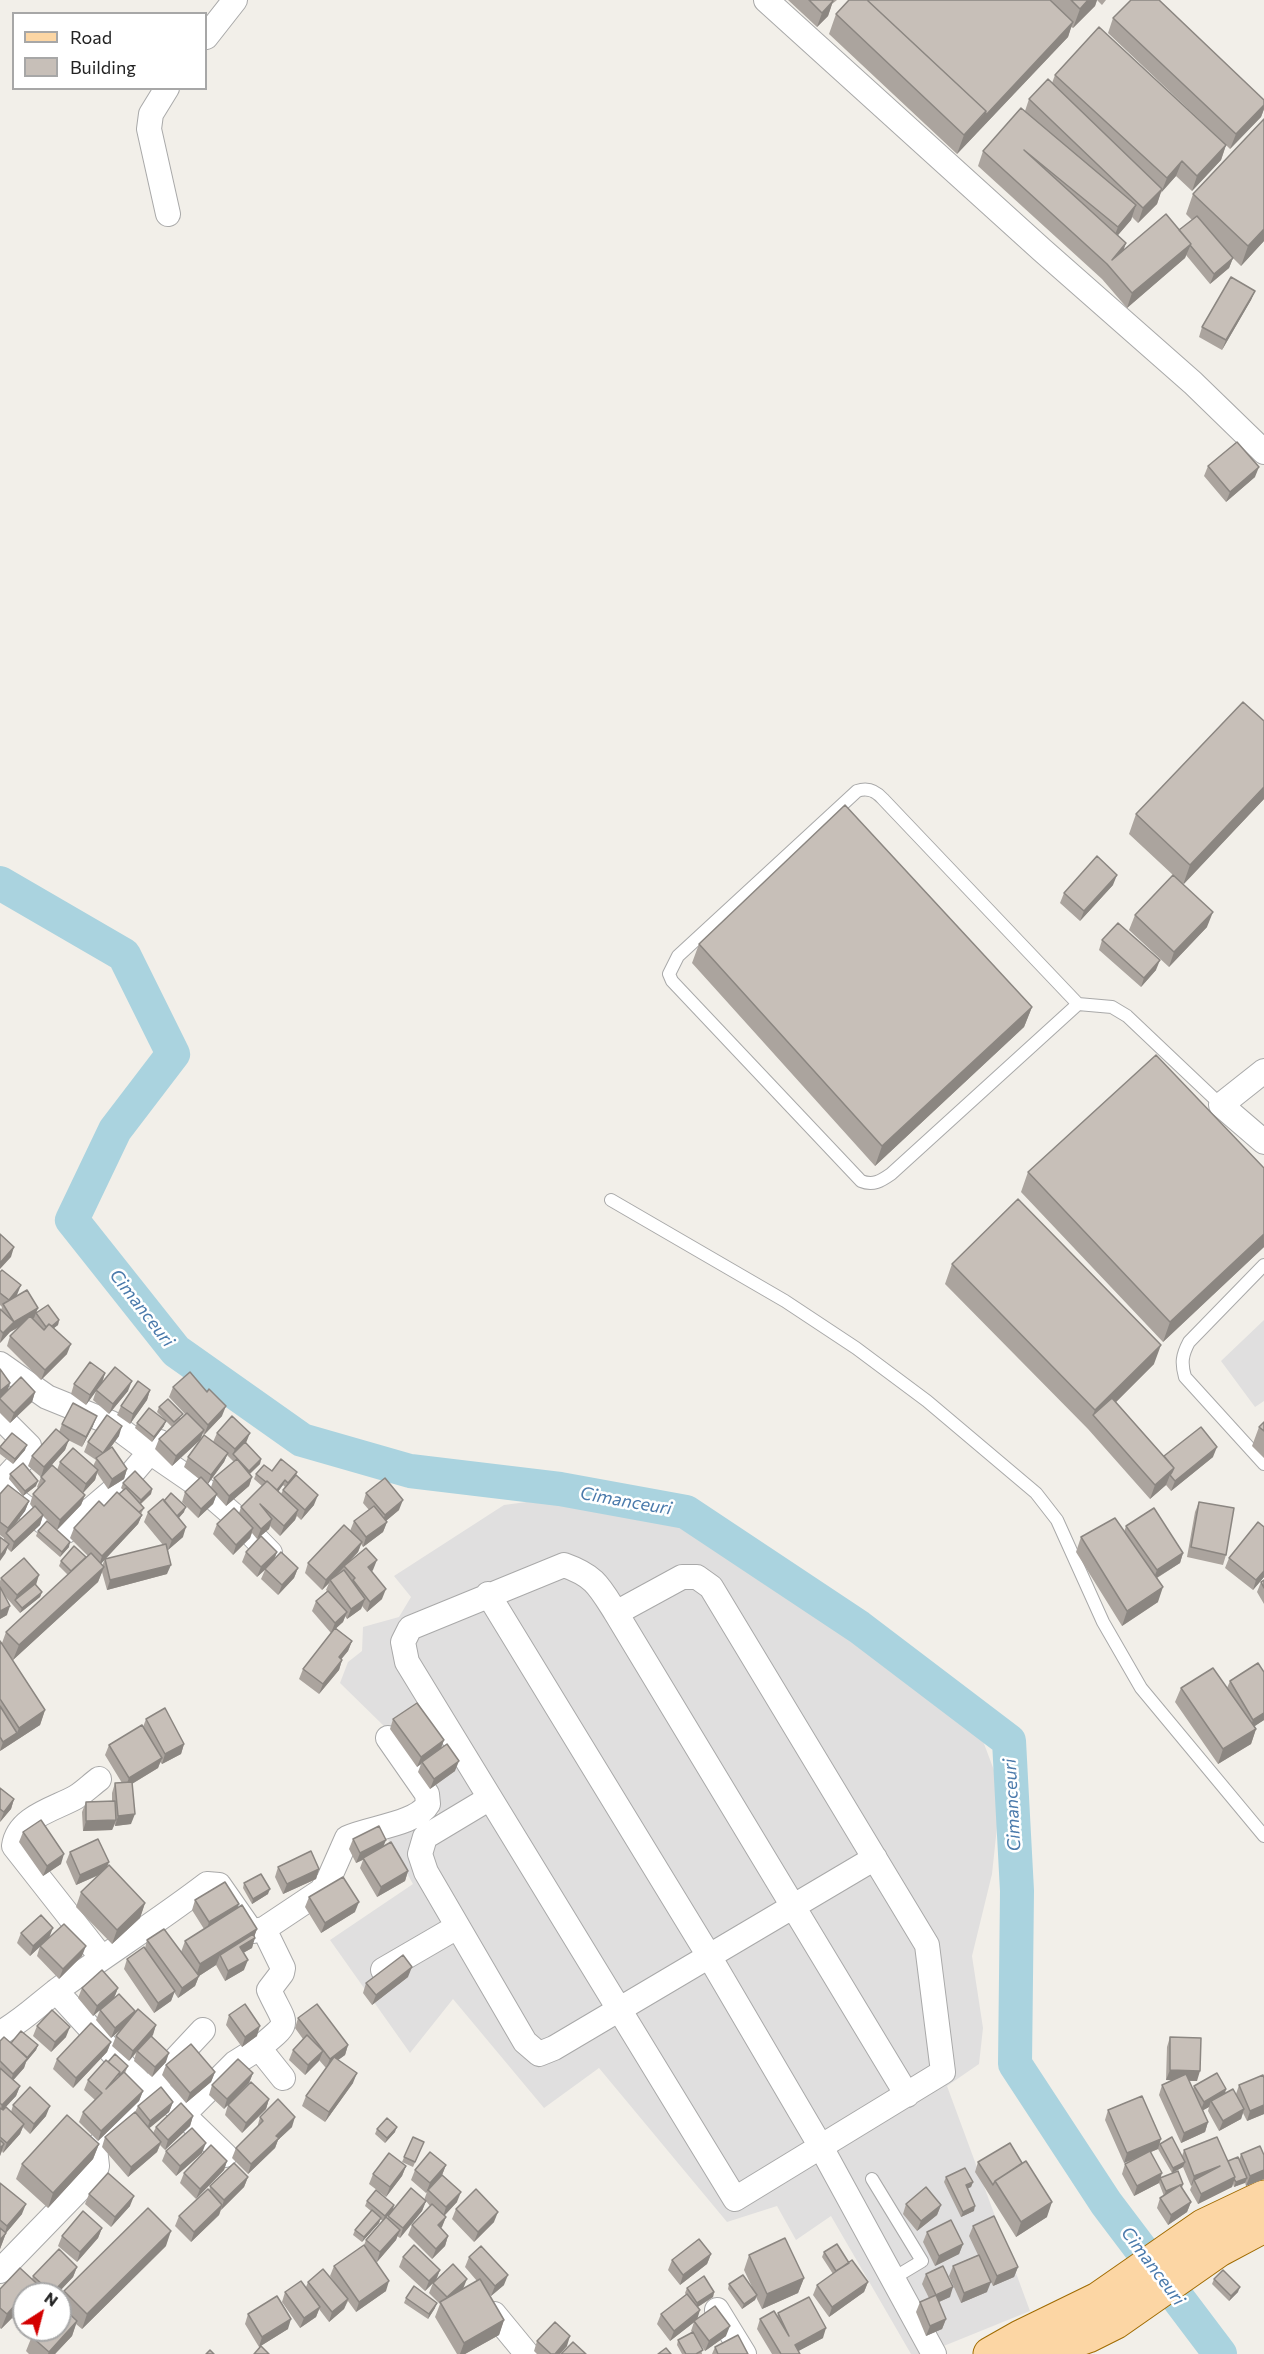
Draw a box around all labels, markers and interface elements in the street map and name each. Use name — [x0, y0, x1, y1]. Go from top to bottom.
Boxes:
legend — [12, 12, 207, 90]
text: Road — [70, 26, 112, 48]
text: Building — [70, 56, 136, 78]
water label: Cimanceuri — [105, 1265, 179, 1351]
water label: Cimanceuri — [579, 1482, 673, 1520]
water label: Cimanceuri — [999, 1758, 1025, 1852]
water label: Cimanceuri — [1116, 2223, 1190, 2309]
north arrow — [12, 2282, 72, 2342]
text: N — [41, 2287, 62, 2310]

